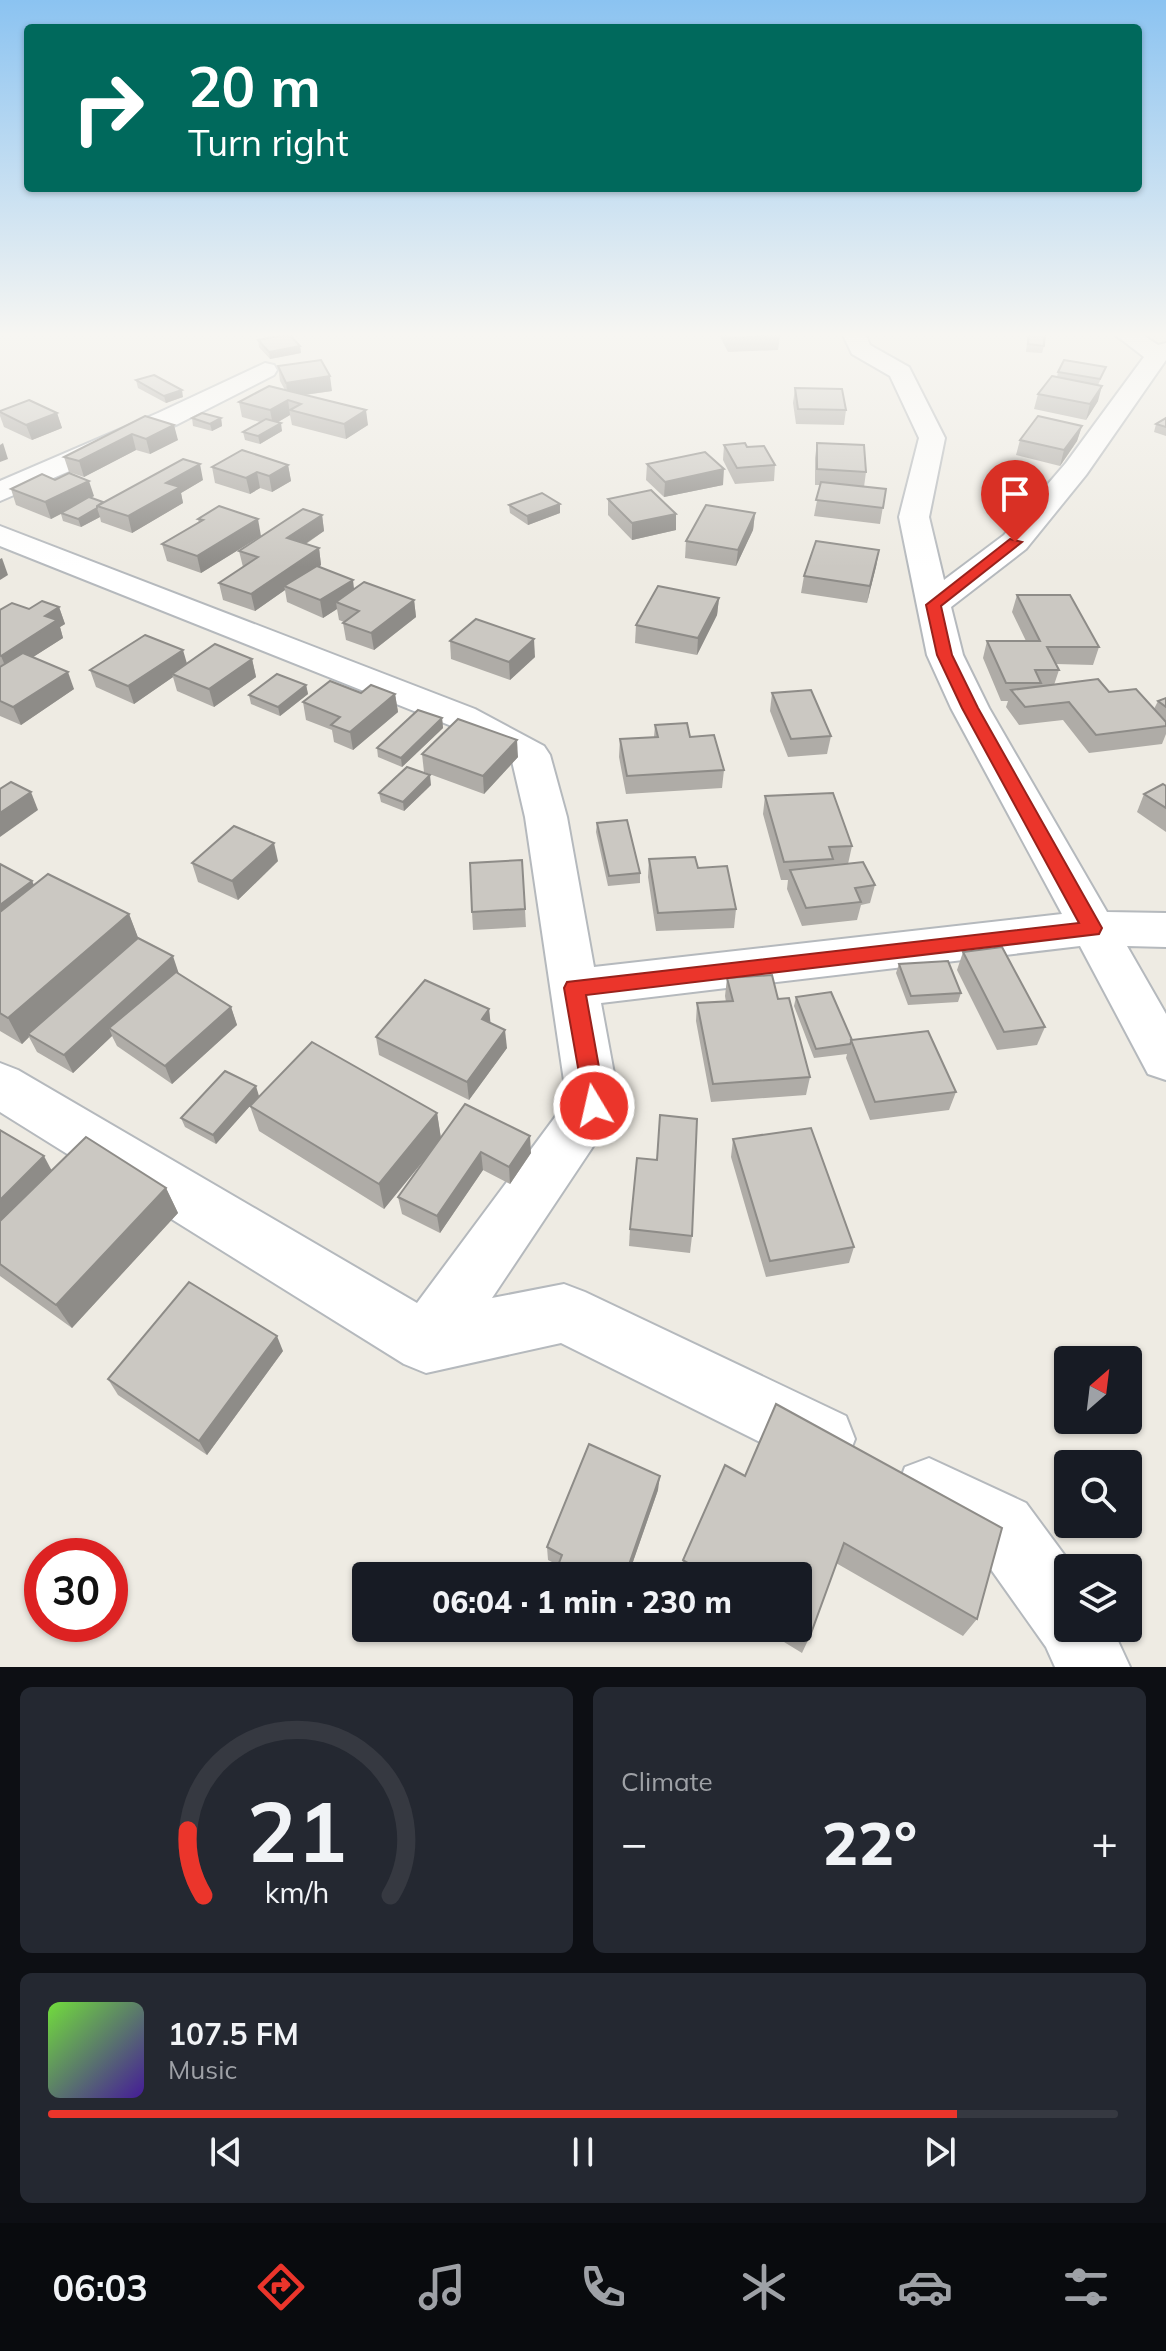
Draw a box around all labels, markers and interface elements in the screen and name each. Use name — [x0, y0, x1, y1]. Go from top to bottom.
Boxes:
text: 20 m — [188, 51, 321, 121]
icon: right — [56, 56, 160, 160]
text: Turn right — [188, 120, 349, 165]
pin — [981, 460, 1049, 542]
icon: arrive — [993, 472, 1037, 516]
position arrow — [552, 1064, 636, 1148]
north arrow — [1054, 1346, 1142, 1434]
map controls — [1054, 1346, 1142, 1642]
button: search — [1054, 1450, 1142, 1538]
speed limit sign: 30 — [24, 1538, 128, 1642]
button: layers — [1054, 1554, 1142, 1642]
text: 06:04 · 1 min · 230 m — [432, 1583, 732, 1621]
text: Climate — [621, 1765, 713, 1798]
text: 21 — [247, 1778, 346, 1883]
text: 22° — [822, 1805, 917, 1880]
text: − — [621, 1815, 647, 1870]
text: + — [1092, 1815, 1118, 1870]
text: km/h — [264, 1874, 329, 1910]
text: 107.5 FM — [168, 2015, 299, 2053]
text: Music — [168, 2053, 237, 2086]
icon: previous — [204, 2130, 248, 2174]
icon: pause — [561, 2130, 605, 2174]
icon: next — [918, 2130, 962, 2174]
icon: directions — [253, 2259, 309, 2315]
icon: music — [414, 2259, 470, 2315]
icon: phone — [575, 2259, 631, 2315]
icon: climate — [736, 2259, 792, 2315]
icon: car — [897, 2259, 953, 2315]
icon: filters — [1058, 2259, 1114, 2315]
text: 06:03 — [52, 2265, 148, 2310]

